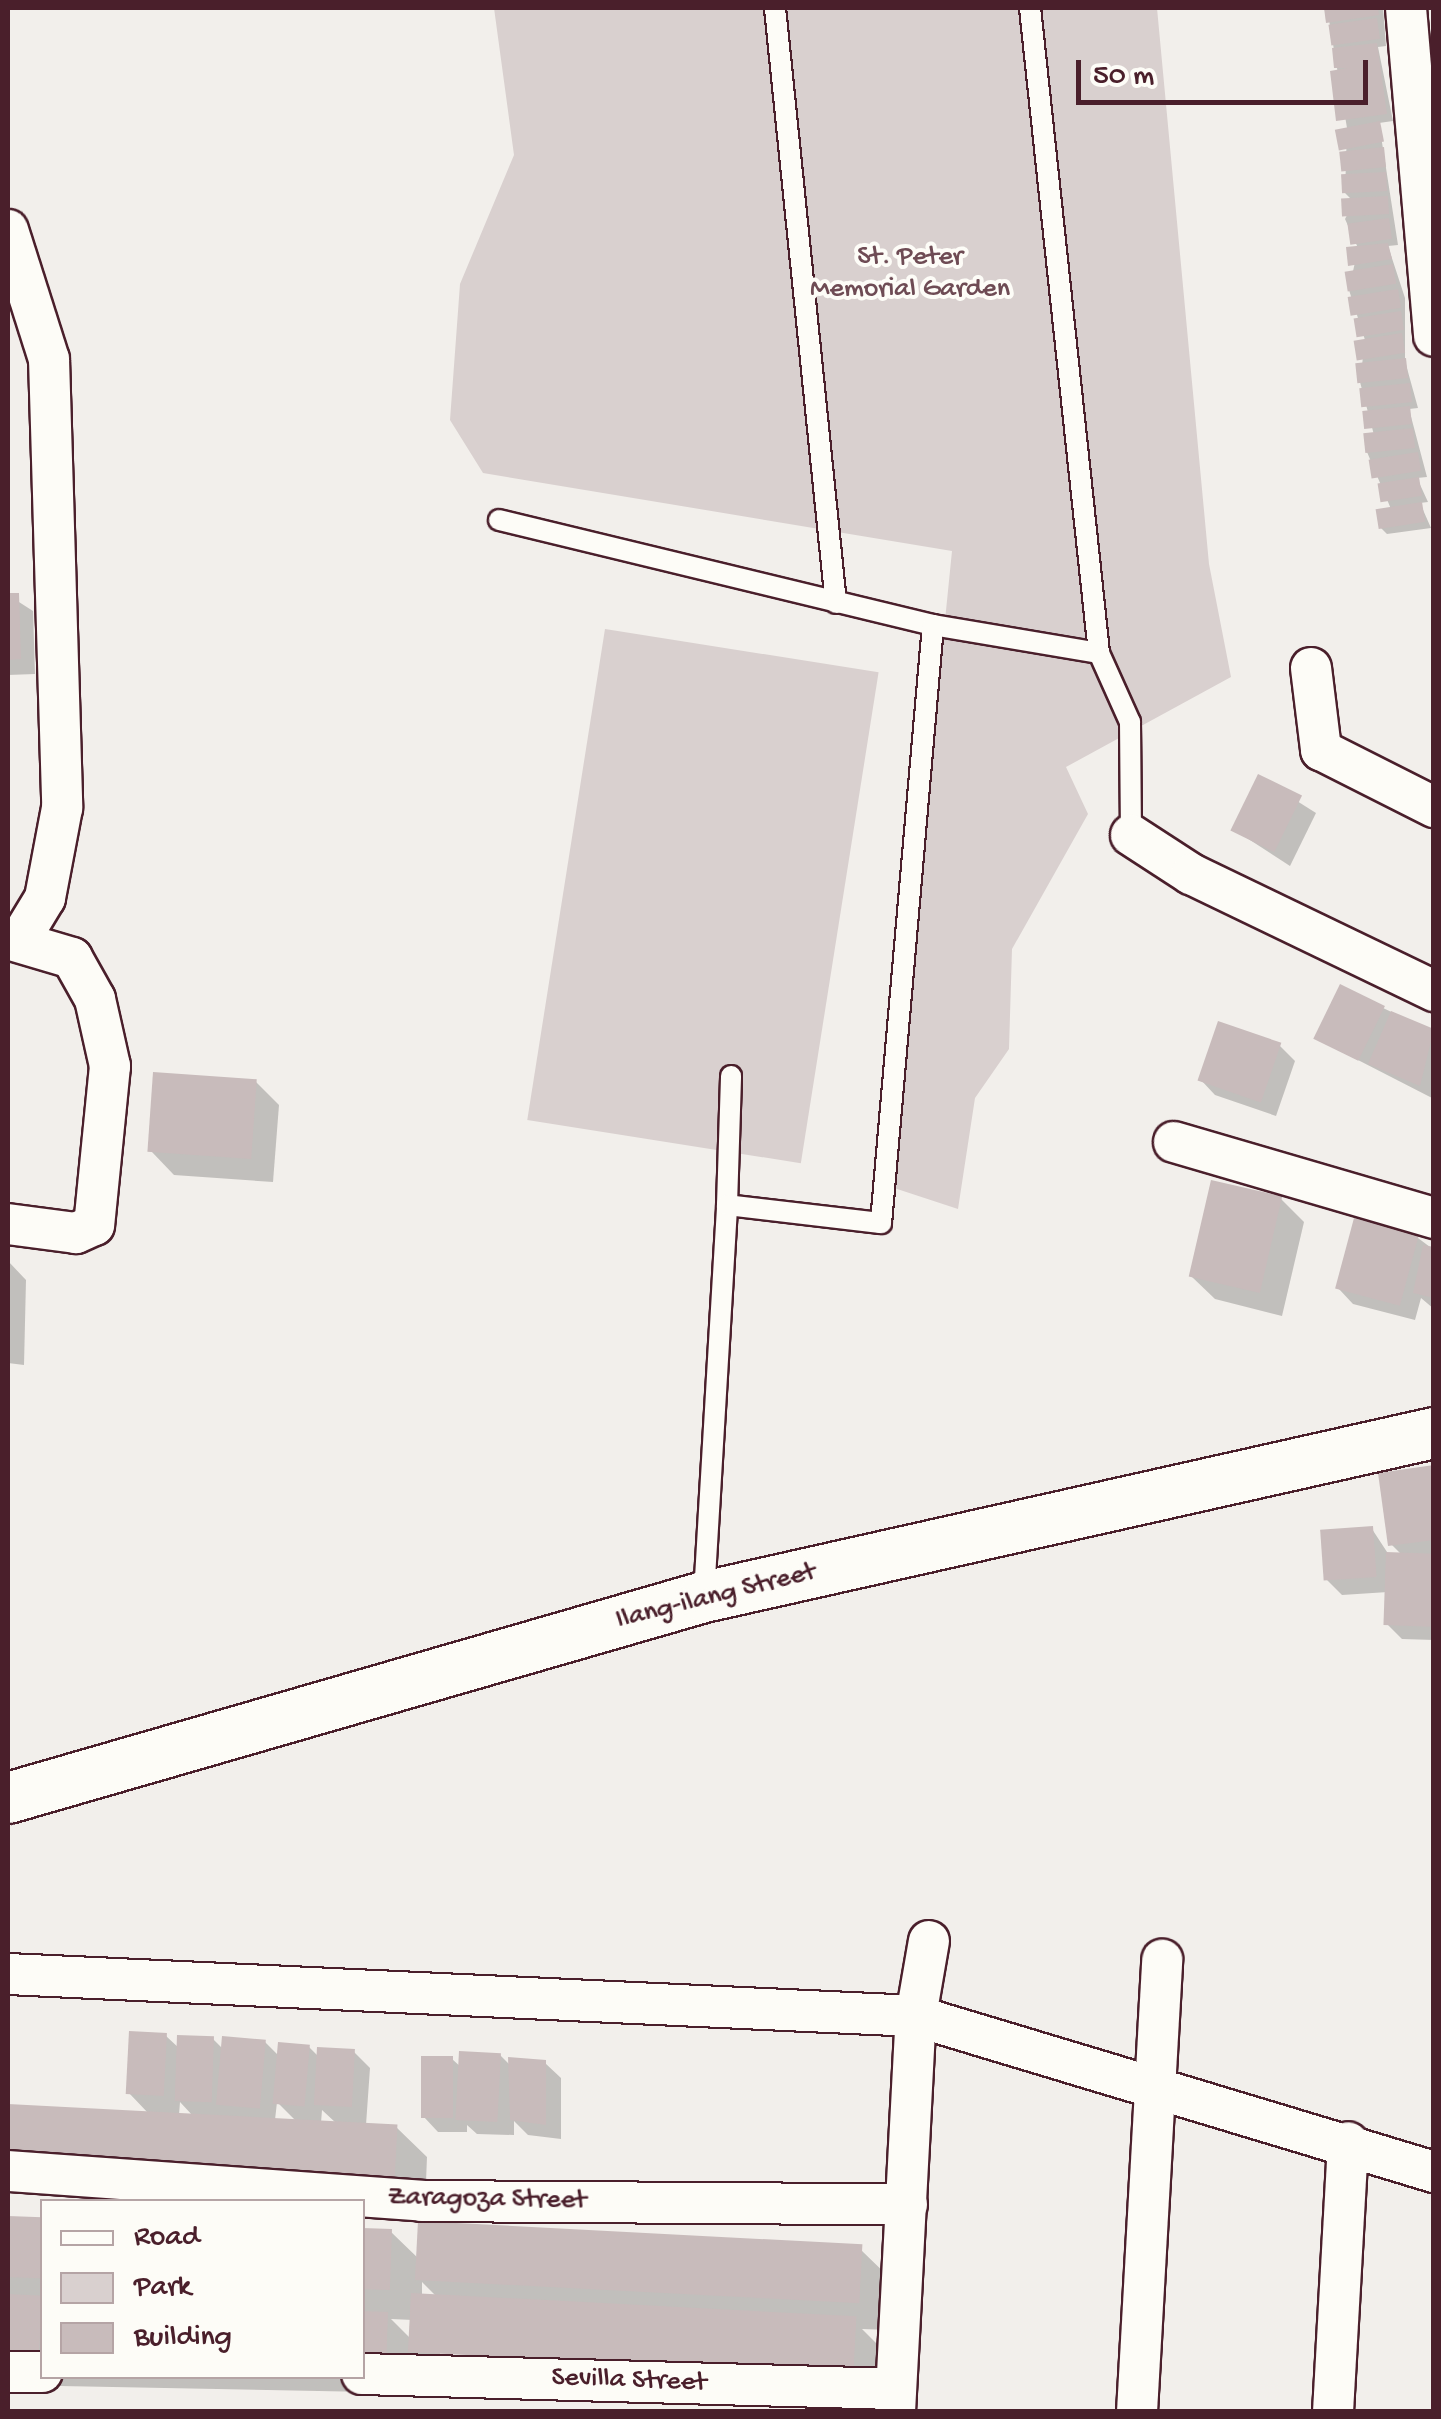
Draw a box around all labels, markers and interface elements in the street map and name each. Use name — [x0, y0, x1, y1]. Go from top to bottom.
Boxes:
scale bar — [1081, 40, 1374, 102]
text: 50 m — [1093, 60, 1154, 95]
park label: St. Peter Memorial Garden — [810, 241, 1010, 307]
street label: Ilang-ilang Street — [613, 1556, 819, 1638]
street label: Zaragoza Street — [387, 2181, 587, 2219]
legend — [40, 2199, 365, 2379]
text: Road — [134, 2221, 200, 2256]
text: Park — [134, 2271, 191, 2306]
text: Building — [134, 2321, 232, 2356]
street label: Sevilla Street — [551, 2362, 707, 2400]

